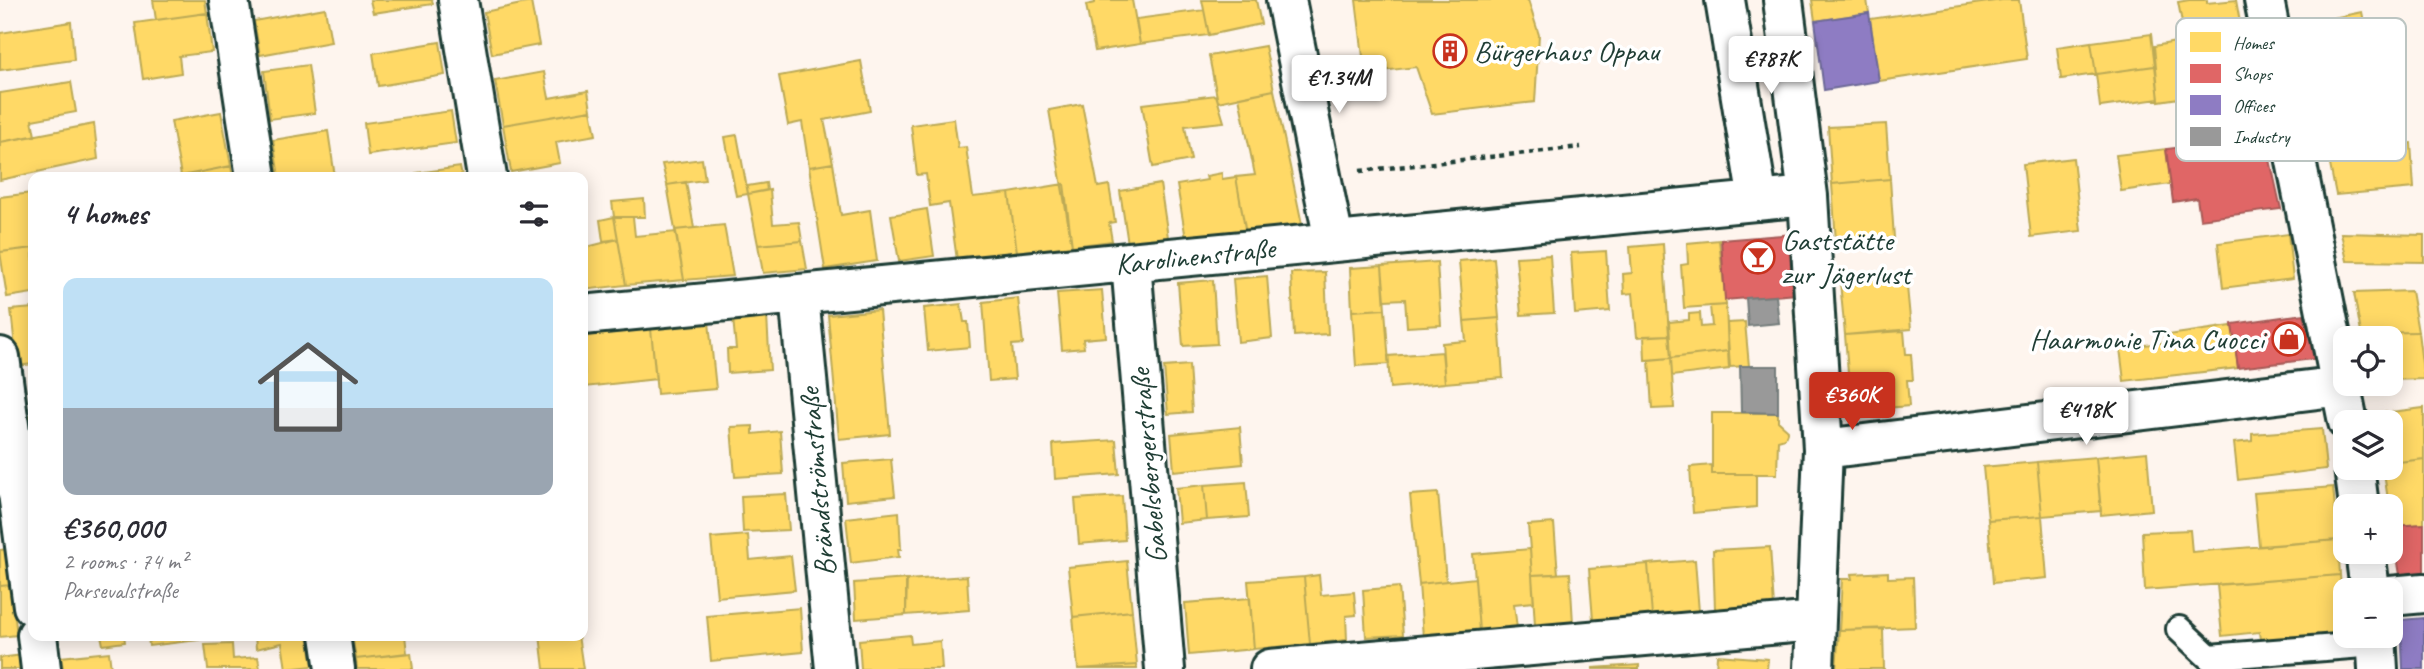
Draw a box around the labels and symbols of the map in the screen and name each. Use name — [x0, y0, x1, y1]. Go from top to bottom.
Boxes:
legend — [2176, 18, 2406, 161]
text: Homes — [2233, 31, 2275, 55]
building icon: Bürgerhaus Oppau — [1431, 32, 1469, 70]
place label: Bürgerhaus Oppau — [1474, 32, 1661, 70]
pin: €787K — [1722, 36, 1820, 96]
pin: €1.34M — [1282, 55, 1396, 115]
text: Shops — [2233, 62, 2273, 86]
text: Offices — [2233, 94, 2276, 118]
text: Industry — [2233, 125, 2291, 149]
place label: Gaststätte zur Jägerlust — [1782, 221, 1913, 293]
street label: Karolinenstraße — [1113, 228, 1279, 283]
bar icon: Gaststätte zur Jägerlust — [1739, 238, 1777, 276]
place label: Haarmonie Tina Cuocci — [2029, 320, 2267, 358]
shop icon: Haarmonie Tina Cuocci — [2270, 320, 2308, 358]
street label: Gabelsbergerstraße — [1120, 365, 1175, 565]
pin: €360K — [1803, 372, 1901, 432]
street label: Brändströmstraße — [790, 384, 844, 578]
pin: €418K — [2037, 388, 2135, 447]

